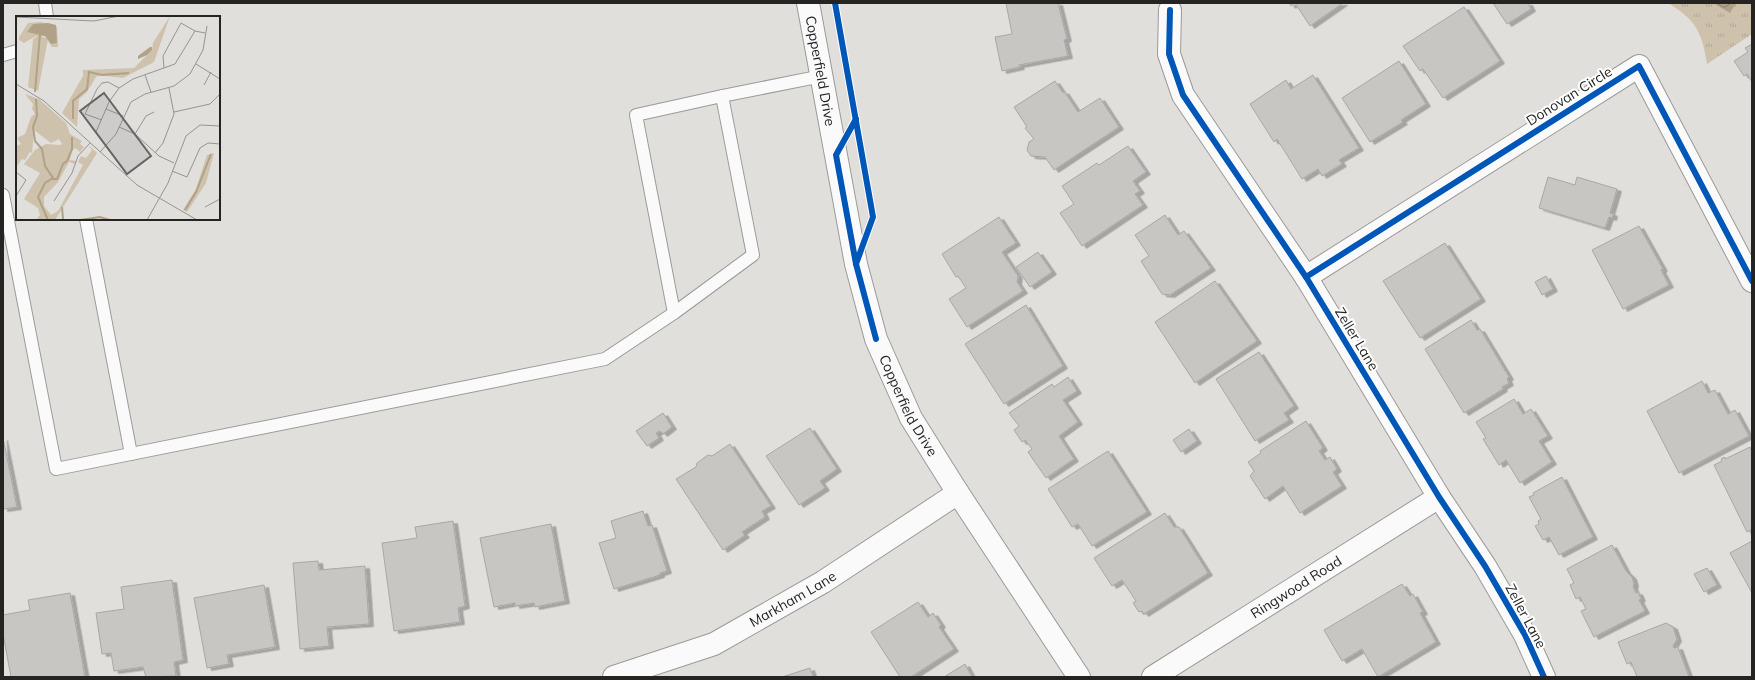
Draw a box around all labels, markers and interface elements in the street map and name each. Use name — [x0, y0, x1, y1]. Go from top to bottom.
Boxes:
street label: Copperfield Drive — [802, 14, 839, 128]
inset map — [16, 16, 220, 220]
street label: Donovan Circle — [1523, 62, 1615, 130]
street label: Zeller Lane — [1331, 304, 1383, 374]
street label: Copperfield Drive — [875, 352, 942, 460]
street label: Ringwood Road — [1247, 552, 1345, 622]
street label: Markham Lane — [746, 567, 840, 631]
street label: Zeller Lane — [1501, 581, 1551, 651]

